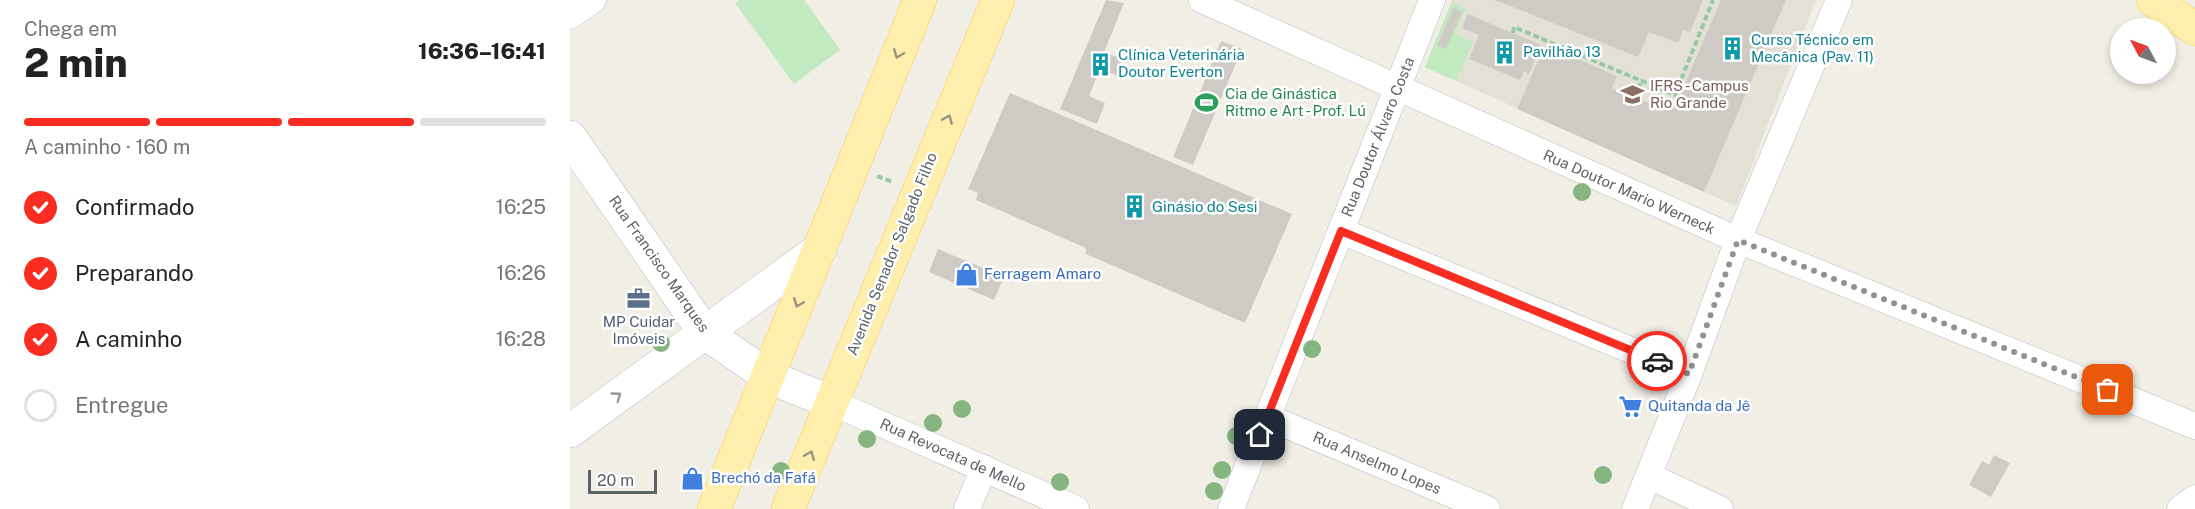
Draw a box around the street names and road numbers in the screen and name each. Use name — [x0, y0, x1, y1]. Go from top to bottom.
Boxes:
street label: Rua Doutor Álvaro Costa — [1338, 55, 1417, 219]
street label: Rua Doutor Mario Werneck — [1541, 146, 1718, 237]
street label: Avenida Senador Salgado Filho — [843, 150, 940, 358]
street label: Rua Francisco Marques — [606, 192, 713, 335]
street label: Rua Revocata de Mello — [878, 415, 1029, 494]
street label: Rua Anselmo Lopes — [1311, 428, 1444, 497]

